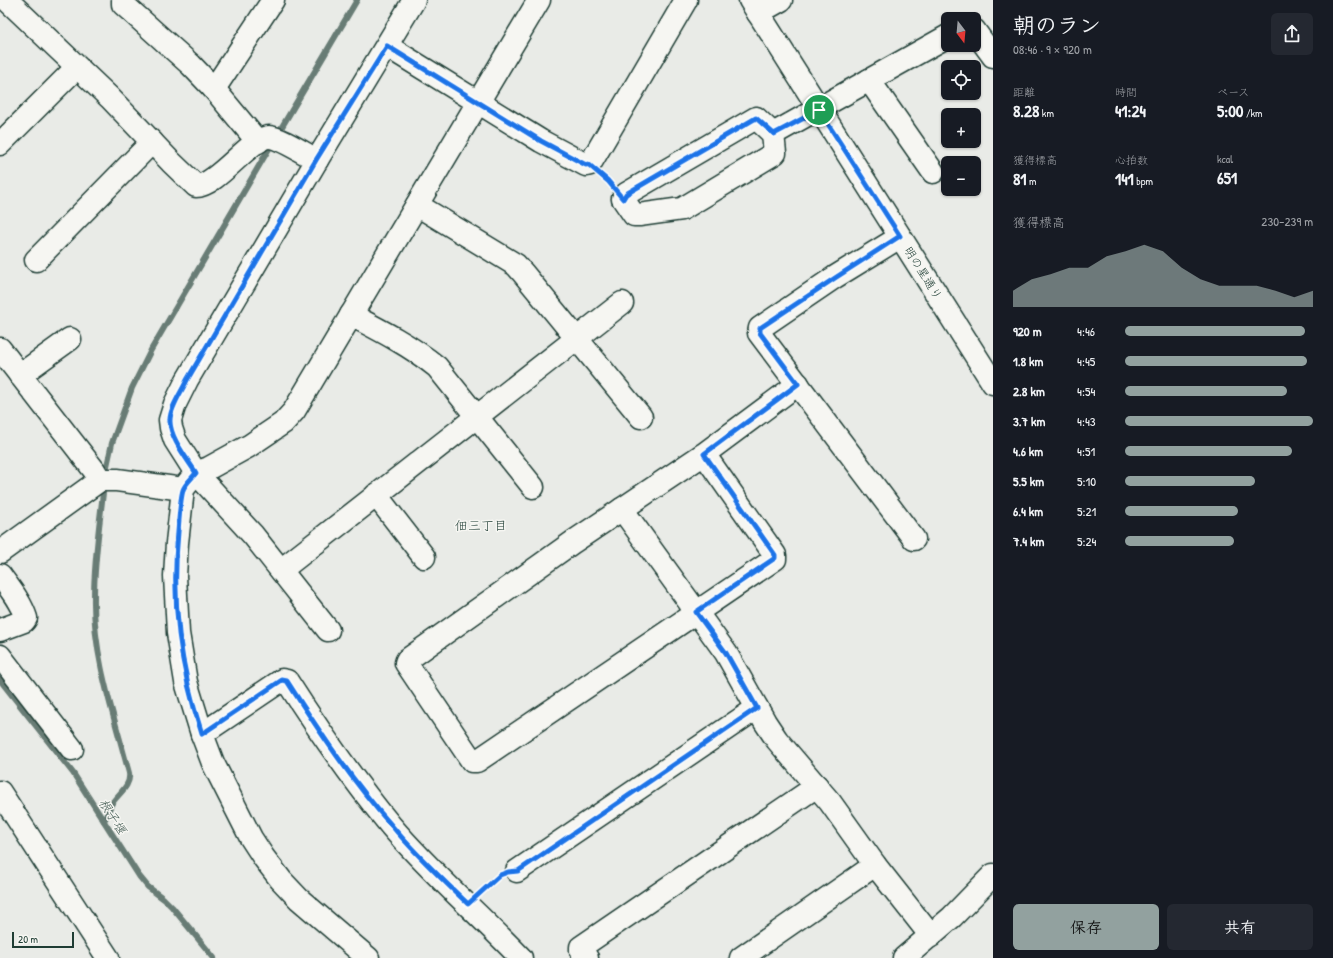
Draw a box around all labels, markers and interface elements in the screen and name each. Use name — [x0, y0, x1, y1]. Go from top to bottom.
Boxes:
text: 朝のラン — [1013, 10, 1101, 40]
north arrow — [941, 12, 981, 52]
map controls — [941, 12, 981, 196]
button: share — [1271, 13, 1313, 55]
text: 08:46 · 9 × 920 m — [1013, 40, 1092, 58]
button: locate — [941, 60, 981, 100]
text: 距離 — [1013, 85, 1035, 99]
text: 時間 — [1115, 85, 1137, 99]
text: ペース — [1217, 85, 1249, 99]
pin — [802, 93, 836, 127]
icon: arrive — [808, 99, 830, 121]
text: 8.28 — [1013, 99, 1039, 122]
text: 41:24 — [1115, 99, 1146, 122]
text: 5:00 — [1217, 99, 1243, 122]
text: km — [1039, 106, 1054, 120]
text: /km — [1243, 106, 1263, 120]
button: + — [941, 108, 981, 148]
text: kcal — [1217, 152, 1233, 166]
text: 獲得標高 — [1013, 153, 1057, 167]
text: 心拍数 — [1115, 153, 1148, 167]
button: − — [941, 156, 981, 196]
text: 651 — [1217, 166, 1237, 189]
text: 81 — [1013, 167, 1027, 190]
text: 141 — [1115, 167, 1134, 190]
text: m — [1027, 174, 1037, 188]
text: bpm — [1134, 174, 1153, 188]
text: 230–239 m — [1261, 212, 1313, 230]
text: 獲得標高 — [1013, 213, 1065, 231]
street label: 明の星通り — [900, 243, 947, 303]
text: 920 m — [1013, 322, 1042, 340]
text: 4:46 — [1077, 322, 1095, 340]
text: 1.8 km — [1013, 352, 1043, 370]
text: 4:45 — [1077, 352, 1095, 370]
text: 2.8 km — [1013, 382, 1045, 400]
text: 4:54 — [1077, 382, 1095, 400]
text: 3.7 km — [1013, 412, 1045, 430]
text: 4:43 — [1077, 412, 1096, 430]
text: 4.6 km — [1013, 442, 1043, 460]
text: 4:51 — [1077, 442, 1095, 460]
text: 5.5 km — [1013, 472, 1044, 490]
text: 5:10 — [1077, 472, 1096, 490]
text: 6.4 km — [1013, 502, 1043, 520]
text: 5:21 — [1077, 502, 1096, 520]
district label: 佃三丁目 — [455, 516, 507, 534]
text: 7.4 km — [1013, 532, 1044, 550]
text: 5:24 — [1077, 532, 1096, 550]
water label: 根子堰 — [95, 795, 132, 839]
button: 保存 — [1013, 904, 1159, 950]
button: 共有 — [1167, 904, 1313, 950]
scale bar — [12, 930, 74, 949]
text: 20 m — [18, 932, 38, 946]

